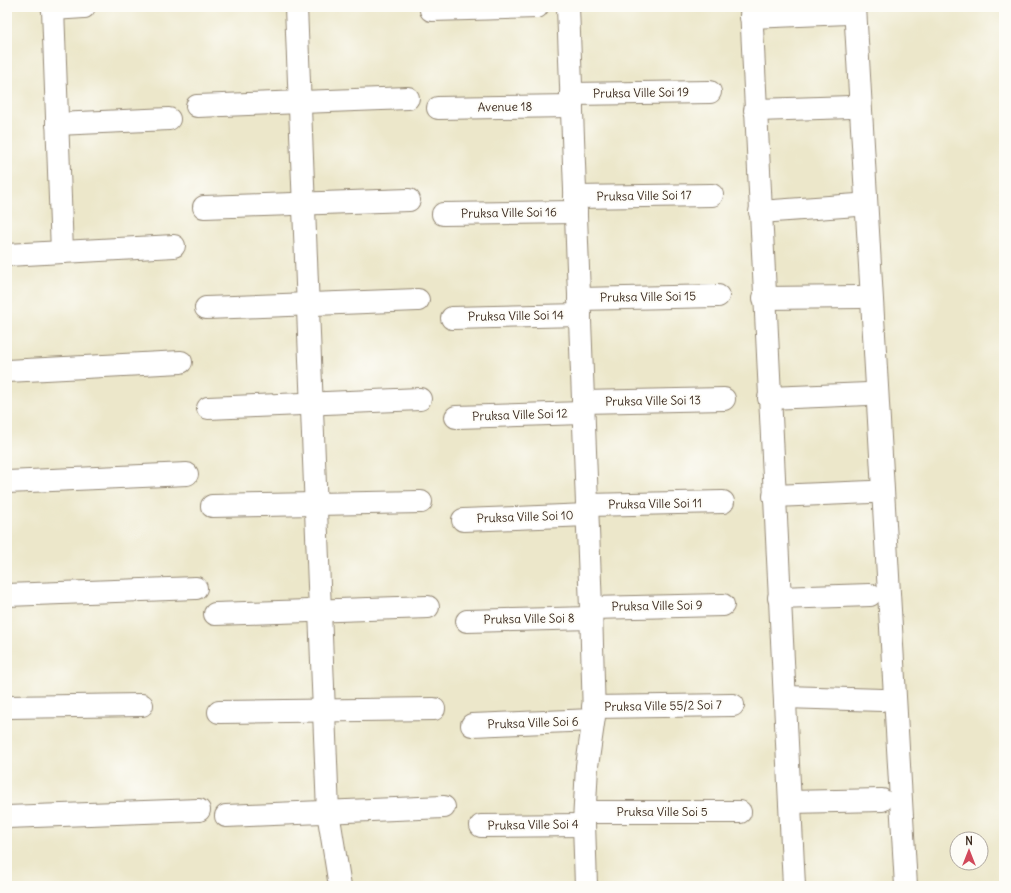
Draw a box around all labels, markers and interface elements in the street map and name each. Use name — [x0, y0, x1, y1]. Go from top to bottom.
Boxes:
street label: Pruksa Ville Soi 19 — [593, 84, 689, 101]
street label: Avenue 18 — [477, 99, 533, 114]
street label: Pruksa Ville Soi 17 — [596, 187, 692, 204]
street label: Pruksa Ville Soi 16 — [461, 204, 557, 221]
street label: Pruksa Ville Soi 15 — [600, 288, 696, 305]
street label: Pruksa Ville Soi 14 — [468, 307, 564, 324]
street label: Pruksa Ville Soi 13 — [605, 392, 701, 409]
street label: Pruksa Ville Soi 12 — [472, 405, 568, 424]
street label: Pruksa Ville Soi 11 — [608, 495, 702, 512]
street label: Pruksa Ville Soi 10 — [476, 507, 574, 526]
street label: Pruksa Ville Soi 9 — [611, 597, 703, 614]
street label: Pruksa Ville Soi 8 — [483, 610, 575, 627]
street label: Pruksa Ville 55/2 Soi 7 — [604, 697, 722, 714]
street label: Pruksa Ville Soi 6 — [487, 713, 579, 732]
street label: Pruksa Ville Soi 5 — [616, 804, 708, 819]
street label: Pruksa Ville Soi 4 — [487, 816, 579, 833]
north arrow — [949, 831, 989, 871]
text: N — [965, 834, 973, 848]

